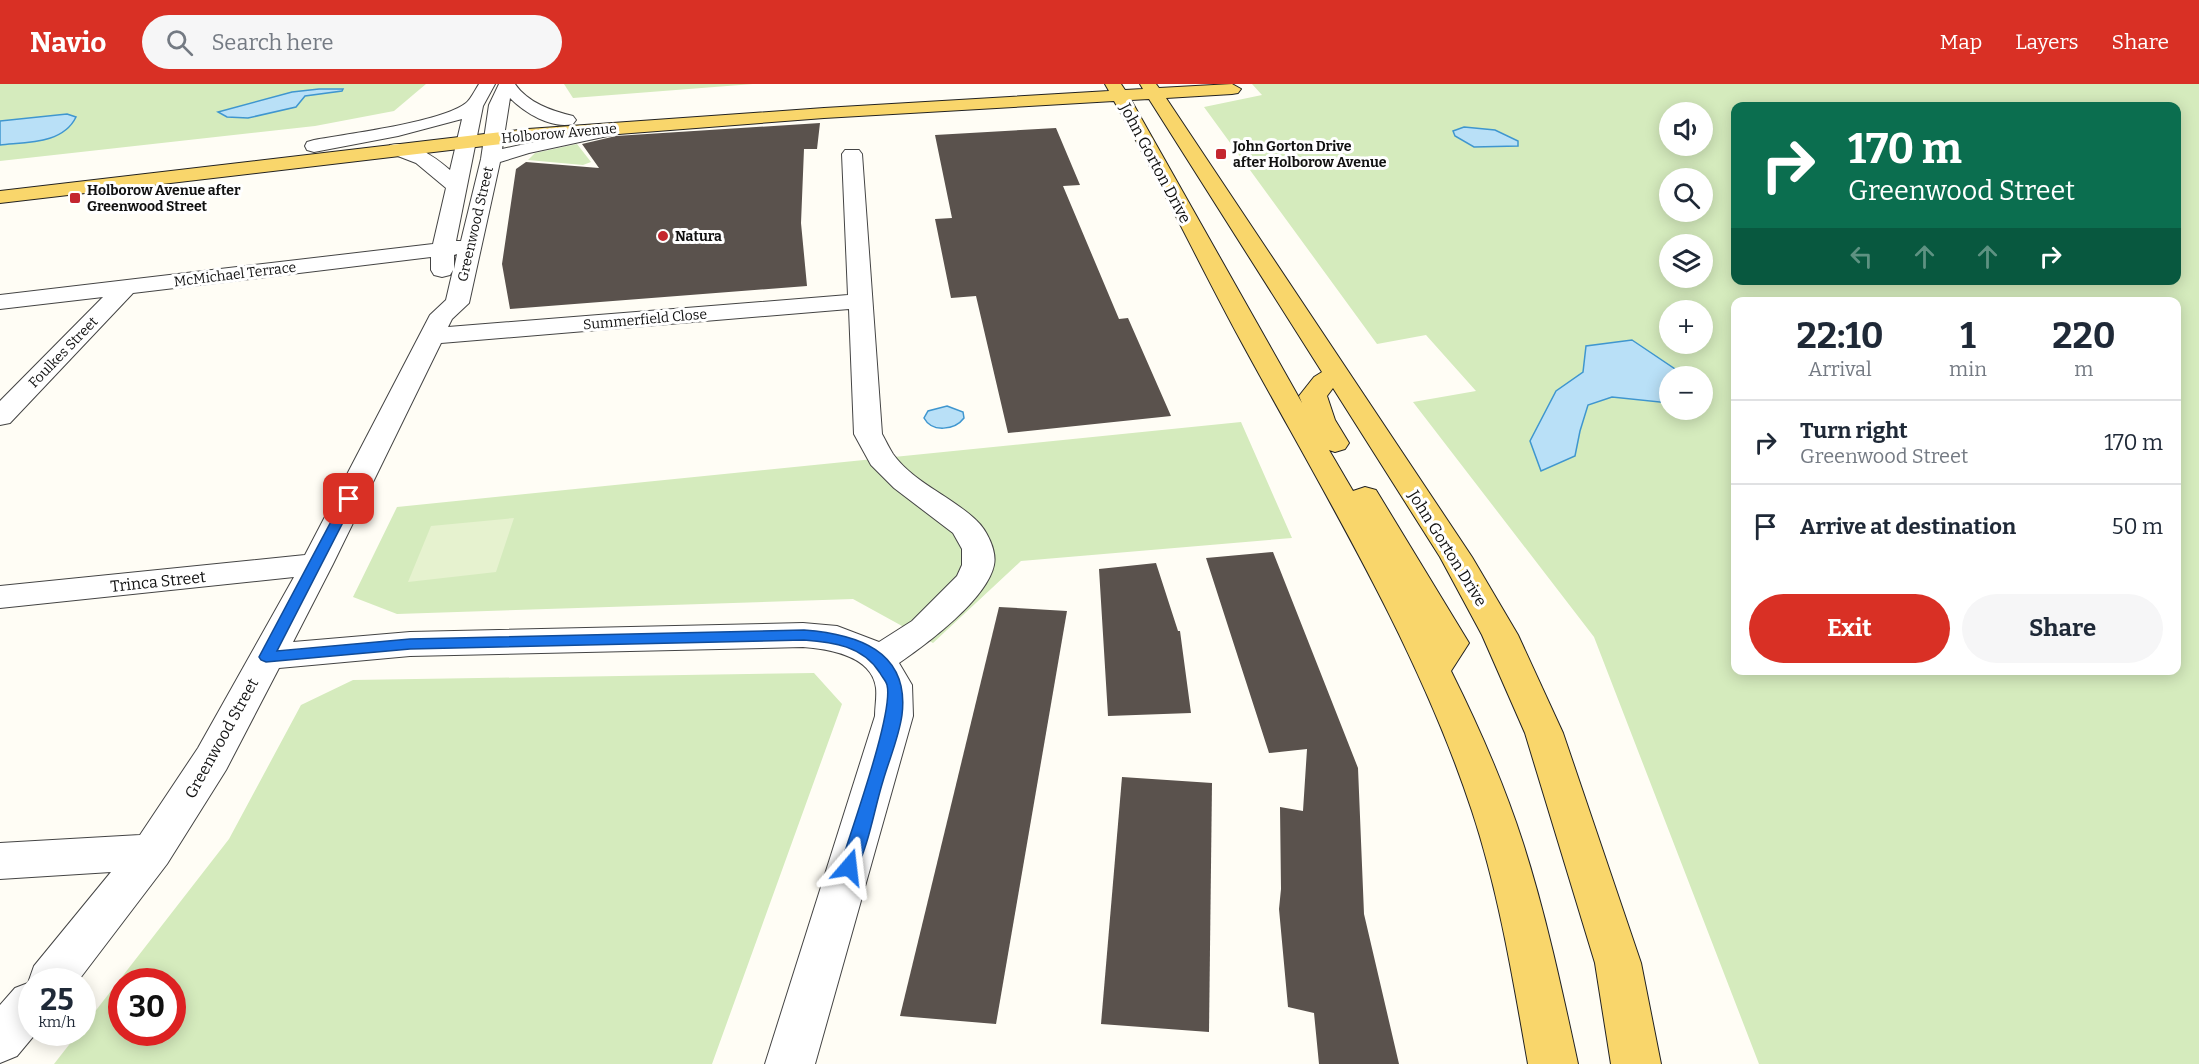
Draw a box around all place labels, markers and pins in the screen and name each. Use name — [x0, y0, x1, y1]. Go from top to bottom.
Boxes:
place label: John Gorton Drive after Holborow Avenue — [1232, 138, 1387, 171]
marker: John Gorton Drive after Holborow Avenue — [1214, 147, 1228, 161]
place label: Holborow Avenue after Greenwood Street — [87, 182, 241, 215]
marker: Holborow Avenue after Greenwood Street — [68, 191, 82, 205]
place label: Natura — [675, 228, 722, 245]
marker: Natura — [656, 229, 670, 243]
pin — [323, 473, 374, 524]

